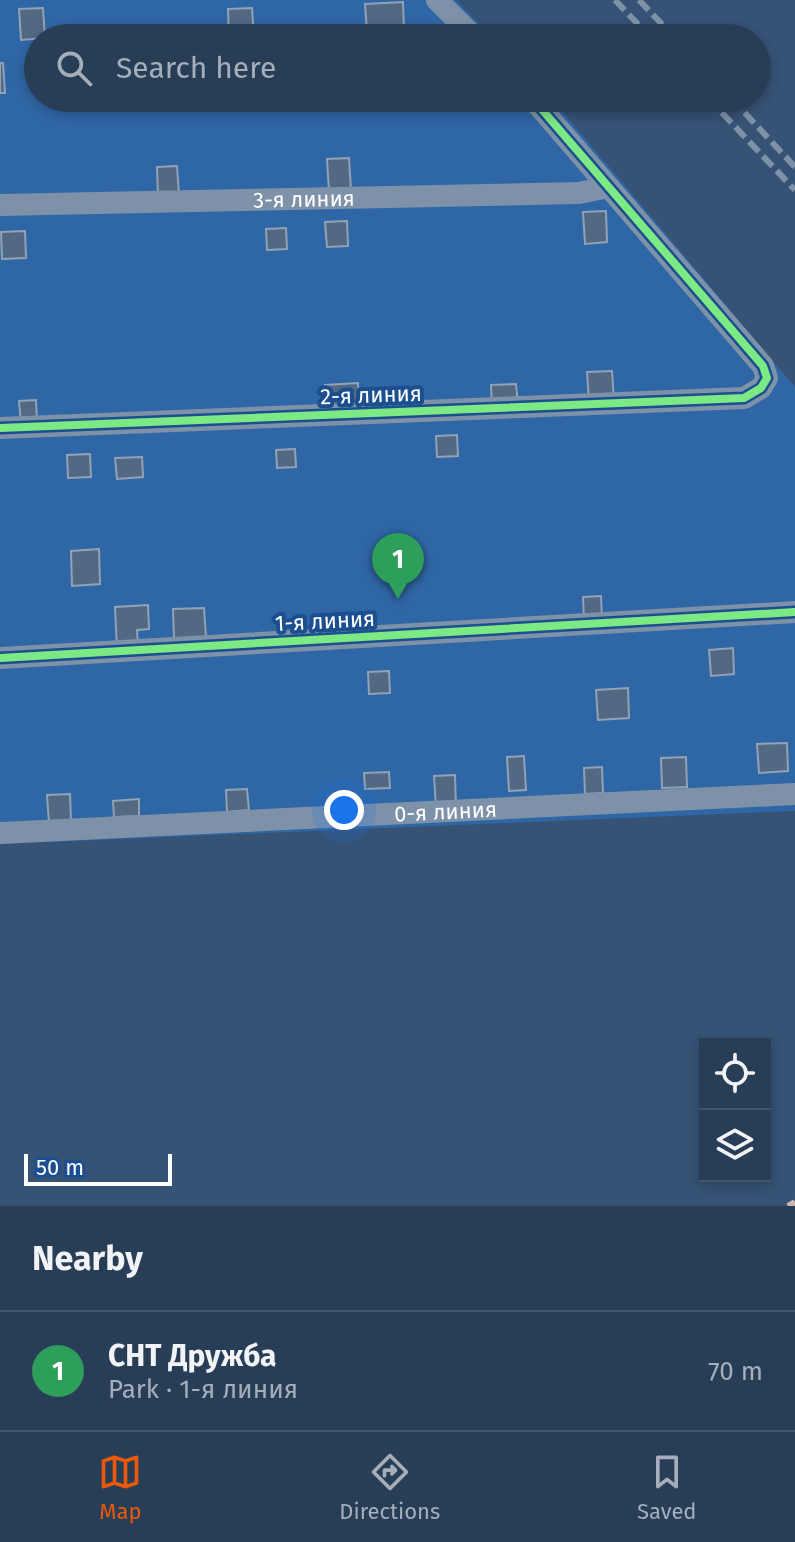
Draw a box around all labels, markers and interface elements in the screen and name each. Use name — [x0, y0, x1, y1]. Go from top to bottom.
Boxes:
search box — [24, 24, 771, 112]
icon: search — [52, 46, 96, 90]
text: Search here — [116, 50, 276, 86]
street label: 3-я линия — [253, 184, 355, 213]
street label: 2-я линия — [320, 380, 422, 410]
pin: 1 — [372, 533, 424, 599]
street label: 1-я линия — [274, 605, 376, 637]
your location — [324, 790, 364, 830]
street label: 0-я линия — [393, 795, 498, 827]
map controls — [699, 1038, 771, 1182]
button: locate — [699, 1038, 771, 1110]
button: layers — [699, 1110, 771, 1182]
scale bar — [24, 1150, 172, 1186]
text: 50 m — [36, 1154, 84, 1181]
text: Nearby — [32, 1238, 143, 1279]
text: СНТ Дружба — [108, 1338, 276, 1374]
text: 1 — [52, 1356, 64, 1387]
text: 70 m — [708, 1356, 763, 1387]
text: Park · 1-я линия — [108, 1374, 298, 1405]
tab: Map — [98, 1450, 142, 1525]
tab: Directions — [339, 1450, 440, 1525]
tab: Saved — [637, 1450, 697, 1525]

